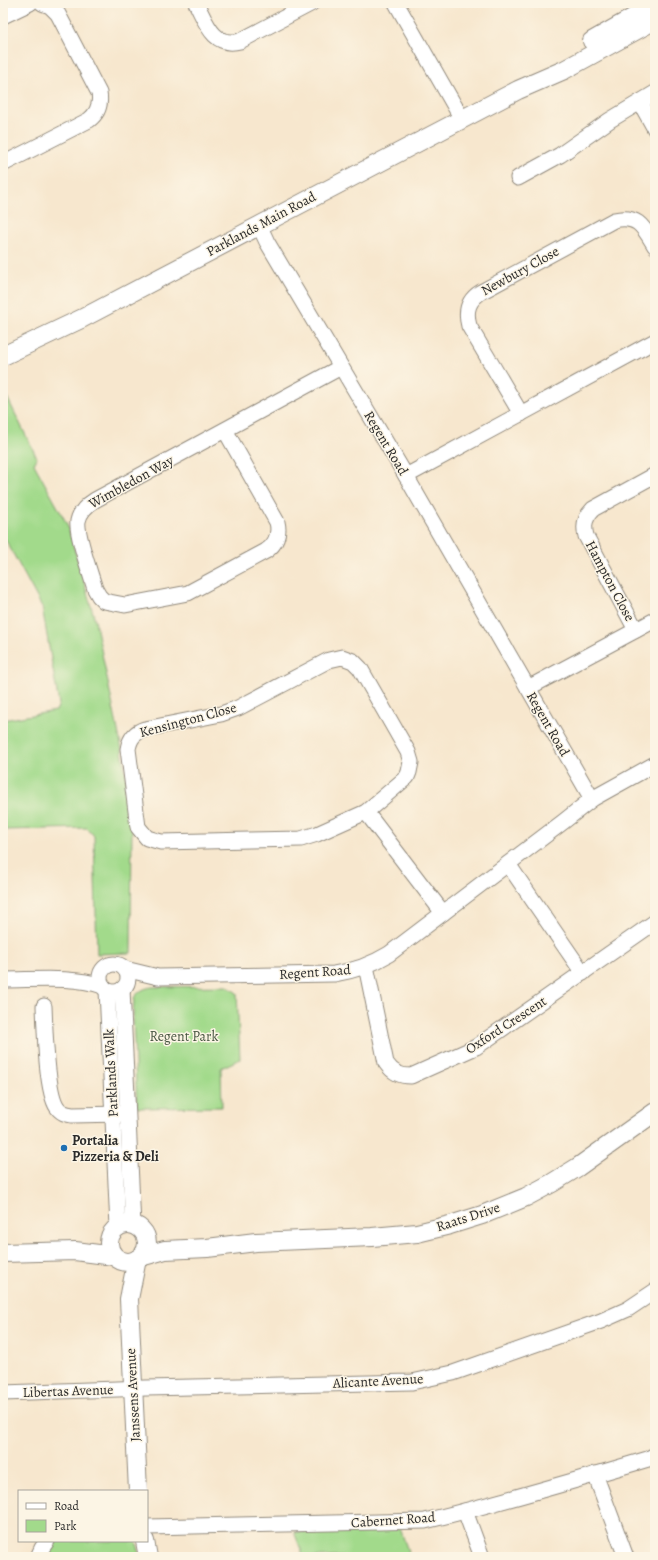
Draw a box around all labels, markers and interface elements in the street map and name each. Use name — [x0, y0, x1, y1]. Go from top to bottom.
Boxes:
street label: Parklands Main Road — [203, 187, 320, 261]
street label: Newbury Close — [478, 242, 562, 300]
street label: Regent Road — [359, 407, 413, 479]
street label: Wimbledon Way — [84, 450, 177, 514]
street label: Hampton Close — [581, 537, 639, 625]
street label: Regent Road — [522, 688, 574, 760]
street label: Kensington Close — [137, 698, 239, 742]
street label: Regent Road — [279, 960, 352, 984]
street label: Oxford Crescent — [462, 991, 551, 1058]
park label: Regent Park — [150, 1027, 218, 1046]
street label: Parklands Walk — [99, 1028, 123, 1118]
place label: Portalia Pizzeria & Deli — [72, 1131, 159, 1166]
marker: Portalia Pizzeria & Deli — [59, 1143, 69, 1153]
street label: Raats Drive — [434, 1198, 502, 1236]
street label: Janssens Avenue — [121, 1348, 145, 1442]
street label: Alicante Avenue — [331, 1369, 424, 1393]
street label: Libertas Avenue — [22, 1380, 114, 1402]
legend — [18, 1490, 148, 1542]
text: Road — [54, 1498, 80, 1514]
street label: Cabernet Road — [350, 1508, 436, 1532]
text: Park — [54, 1518, 77, 1534]

